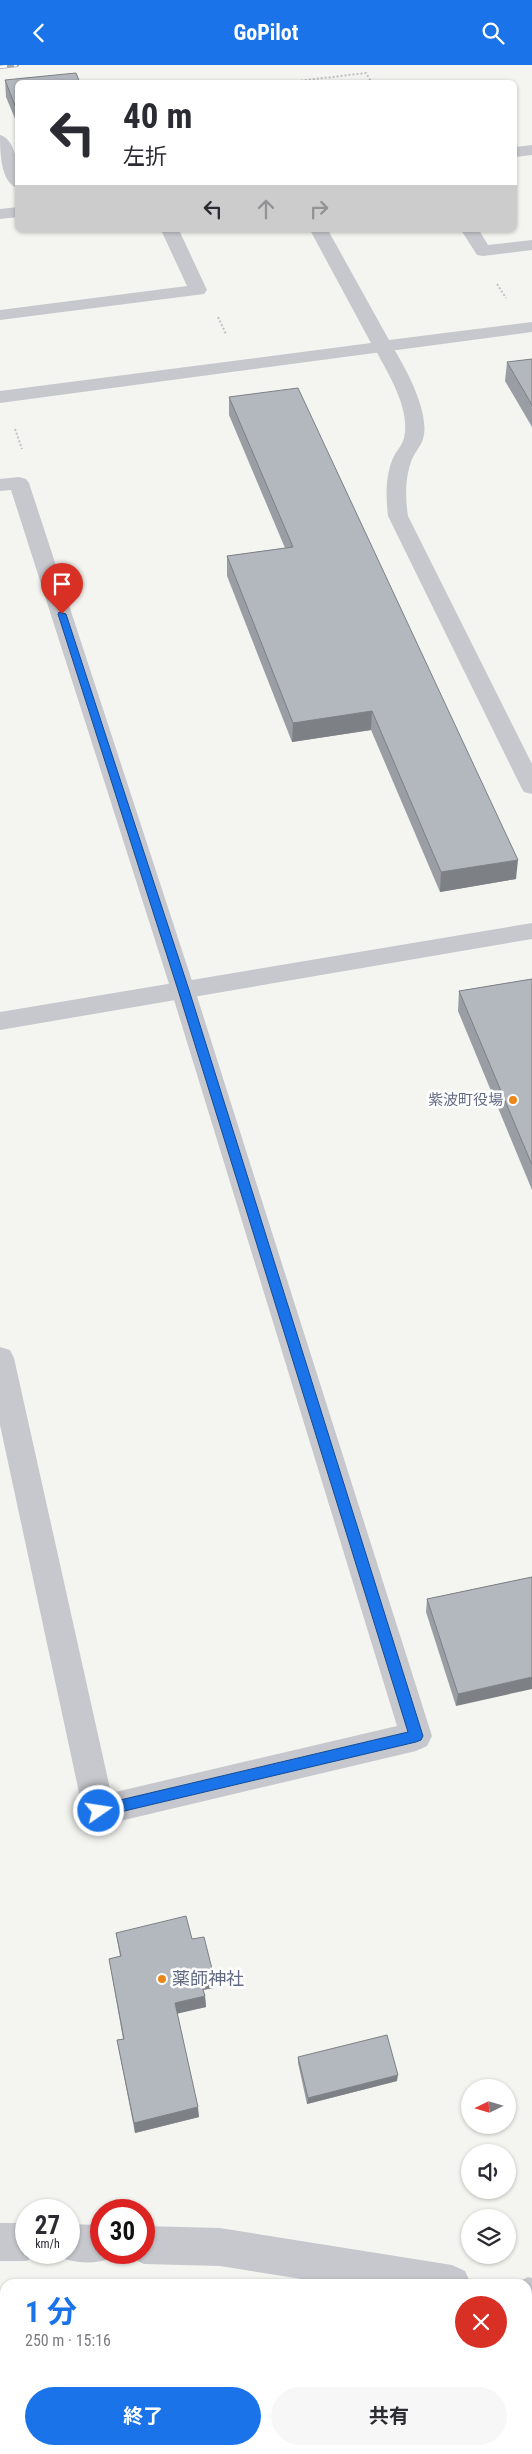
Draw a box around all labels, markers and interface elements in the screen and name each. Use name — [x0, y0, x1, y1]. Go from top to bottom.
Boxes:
icon: back — [25, 19, 53, 47]
icon: search — [479, 19, 507, 47]
text: GoPilot — [233, 20, 299, 45]
text: 40 m — [123, 96, 192, 137]
icon: left — [40, 100, 105, 165]
text: 左折 — [123, 144, 167, 169]
icon: left — [199, 195, 227, 223]
icon: ahead — [252, 195, 280, 223]
icon: right — [305, 195, 333, 223]
pin — [41, 563, 83, 614]
icon: arrive — [48, 570, 76, 598]
place label: 紫波町役場 — [428, 1091, 503, 1109]
marker: 紫波町役場 — [507, 1094, 519, 1106]
position arrow — [72, 1784, 124, 1836]
place label: 薬師神社 — [172, 1968, 244, 1989]
marker: 薬師神社 — [156, 1973, 168, 1985]
north arrow — [461, 2079, 516, 2134]
map controls — [461, 2079, 516, 2264]
button: sound — [461, 2144, 516, 2199]
speed limit sign: 30 — [90, 2199, 155, 2264]
button: layers — [461, 2209, 516, 2264]
text: 27 — [35, 2211, 60, 2240]
text: km/h — [35, 2237, 60, 2251]
text: 1 分 — [25, 2294, 77, 2329]
button: close — [455, 2296, 507, 2348]
text: 250 m · 15:16 — [25, 2331, 111, 2350]
button: 終了 — [25, 2387, 261, 2445]
button: 共有 — [271, 2387, 507, 2445]

